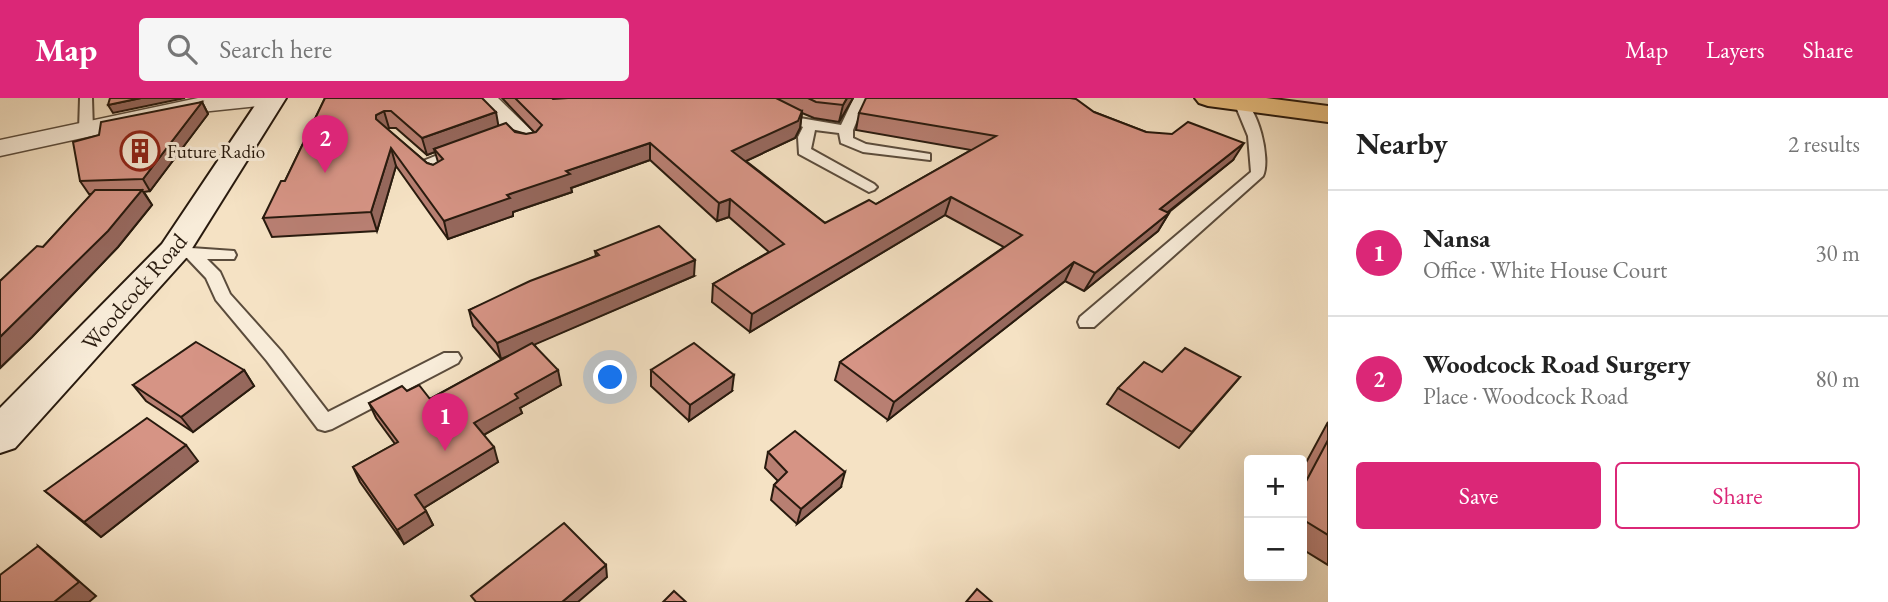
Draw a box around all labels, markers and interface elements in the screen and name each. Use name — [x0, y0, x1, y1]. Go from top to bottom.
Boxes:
search box — [139, 18, 629, 81]
text: Map — [35, 28, 97, 71]
icon: search — [163, 30, 201, 68]
text: Search here — [219, 32, 332, 66]
text: Map — [1625, 34, 1668, 65]
text: Layers — [1706, 34, 1765, 65]
text: Share — [1803, 34, 1853, 65]
pin: 2 — [302, 115, 348, 173]
text: Nearby — [1356, 124, 1448, 163]
text: 2 results — [1788, 129, 1860, 159]
building icon: Future Radio — [119, 130, 161, 172]
place label: Future Radio — [167, 139, 265, 164]
text: Nansa — [1423, 221, 1490, 255]
street label: Woodcock Road — [75, 227, 194, 357]
text: 1 — [1373, 238, 1385, 268]
text: 30 m — [1815, 238, 1860, 268]
text: Office · White House Court — [1423, 255, 1667, 285]
text: Woodcock Road Surgery — [1423, 347, 1691, 381]
your location — [593, 360, 627, 394]
text: 2 — [1373, 364, 1385, 394]
text: 80 m — [1815, 364, 1860, 394]
text: Place · Woodcock Road — [1423, 381, 1628, 411]
pin: 1 — [422, 393, 468, 451]
map controls — [1244, 455, 1307, 581]
button: + — [1244, 455, 1307, 518]
button: Save — [1356, 462, 1601, 529]
button: Share — [1615, 462, 1860, 529]
button: − — [1244, 518, 1307, 581]

